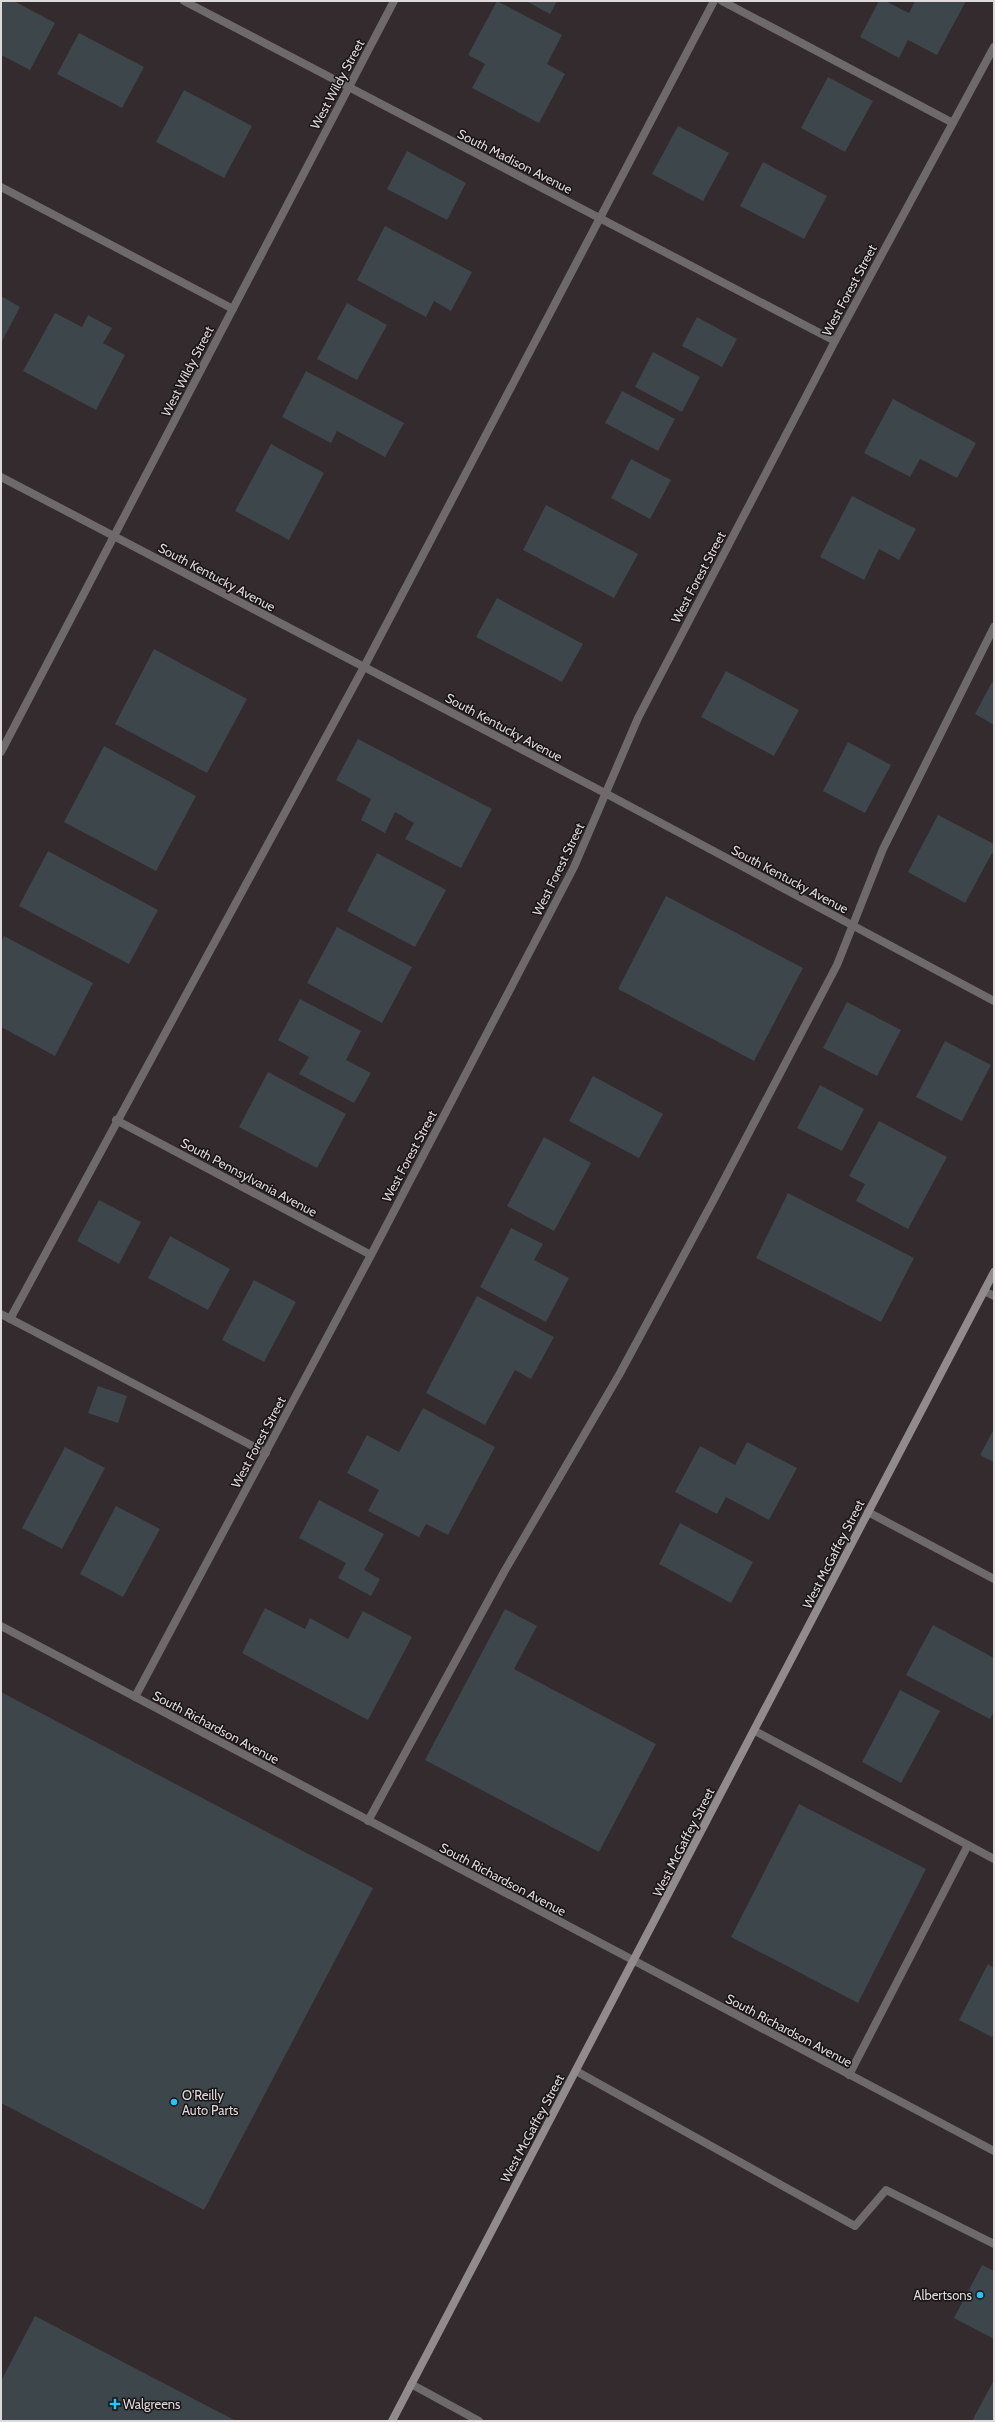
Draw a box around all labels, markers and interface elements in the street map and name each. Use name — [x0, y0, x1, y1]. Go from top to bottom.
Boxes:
street label: West Wildy Street — [307, 36, 368, 132]
street label: South Madison Avenue — [455, 125, 575, 197]
street label: West Forest Street — [818, 241, 880, 338]
street label: West Wildy Street — [157, 323, 217, 419]
street label: West Forest Street — [667, 528, 729, 625]
street label: South Kentucky Avenue — [156, 539, 279, 615]
street label: South Kentucky Avenue — [443, 689, 566, 765]
street label: West Forest Street — [529, 819, 588, 918]
street label: South Kentucky Avenue — [729, 841, 852, 917]
street label: West Forest Street — [378, 1107, 440, 1204]
street label: South Pennsylvania Avenue — [178, 1134, 320, 1220]
street label: West Forest Street — [227, 1393, 289, 1490]
street label: West McGaffey Street — [799, 1496, 868, 1611]
street label: South Richardson Avenue — [150, 1687, 282, 1767]
street label: West McGaffey Street — [649, 1784, 718, 1899]
street label: South Richardson Avenue — [437, 1839, 569, 1919]
street label: South Richardson Avenue — [723, 1990, 855, 2070]
street label: West McGaffey Street — [497, 2071, 568, 2185]
place label: O'Reilly Auto Parts — [182, 2087, 239, 2118]
marker: O'Reilly Auto Parts — [169, 2097, 179, 2107]
place label: Albertsons — [913, 2287, 973, 2303]
marker: Albertsons — [975, 2290, 985, 2300]
place label: Walgreens — [123, 2396, 181, 2412]
marker: Walgreens — [110, 2399, 120, 2409]

